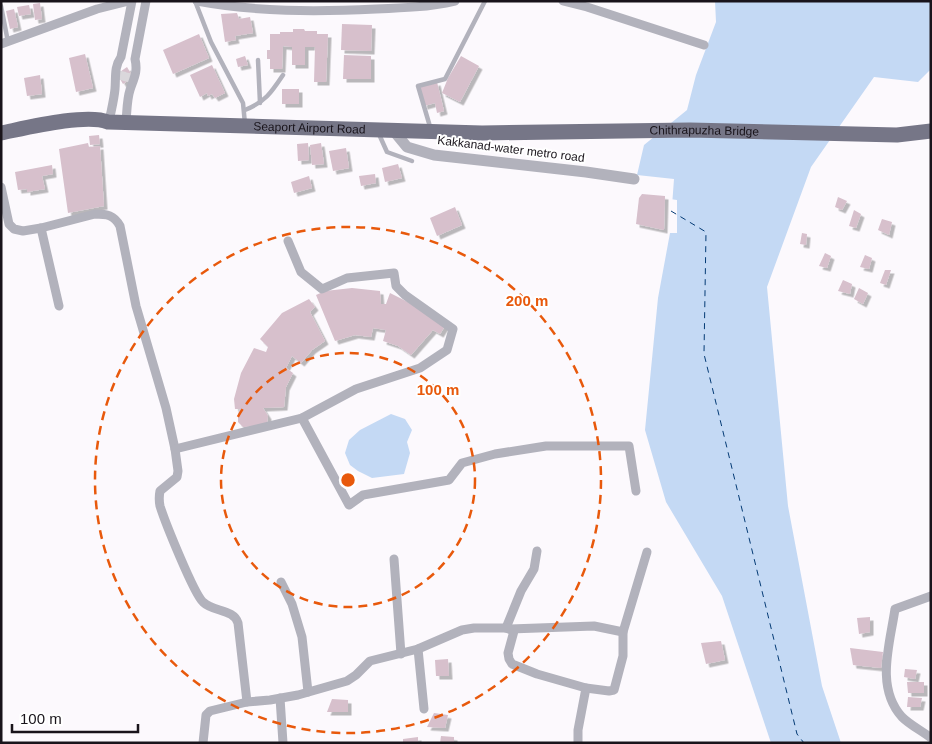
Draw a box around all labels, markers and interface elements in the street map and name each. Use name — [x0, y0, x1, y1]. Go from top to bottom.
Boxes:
street label: Seaport Airport Road — [253, 119, 366, 137]
street label: Chithrapuzha Bridge — [649, 123, 760, 139]
street label: Kakkanad-water metro road — [437, 133, 585, 165]
text: 200 m — [506, 292, 548, 309]
text: 100 m — [417, 381, 459, 398]
centre of rings — [339, 471, 357, 489]
scale bar — [12, 702, 139, 734]
text: 100 m — [20, 710, 62, 727]

